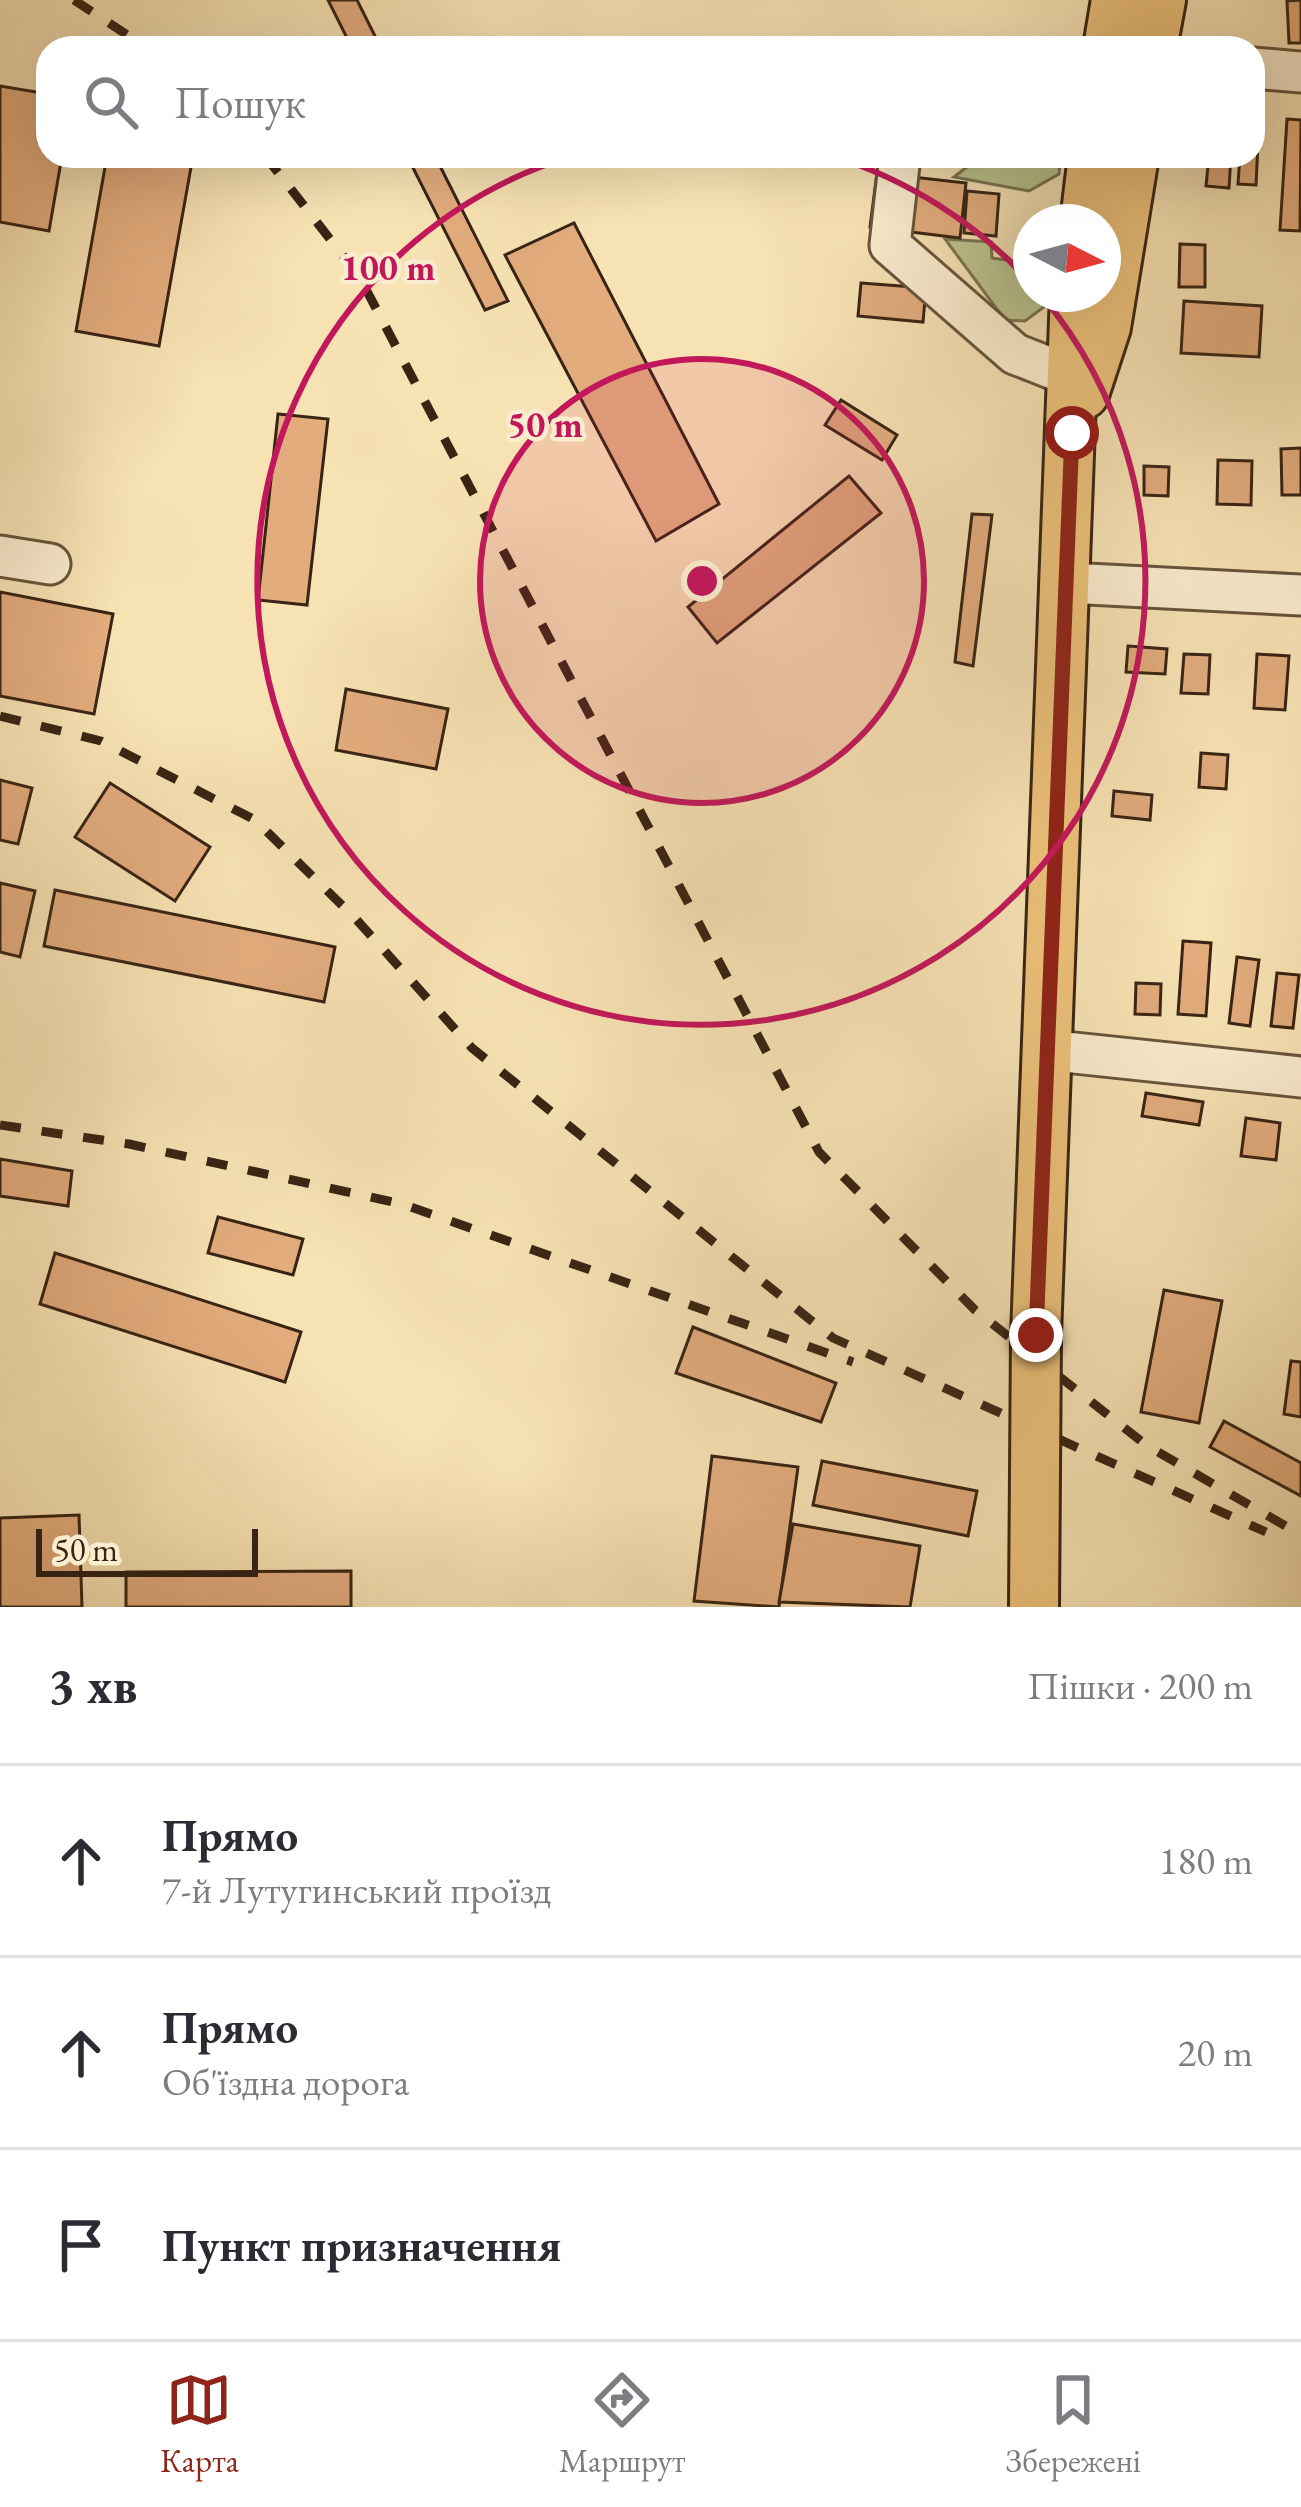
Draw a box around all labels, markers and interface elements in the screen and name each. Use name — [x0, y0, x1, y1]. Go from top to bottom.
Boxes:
search box — [36, 36, 1265, 168]
icon: search — [78, 69, 144, 135]
text: Пошук — [174, 73, 306, 131]
north arrow — [1013, 204, 1121, 312]
text: 100 m — [341, 244, 435, 291]
text: 50 m — [507, 401, 583, 448]
route start — [1045, 406, 1099, 460]
centre of rings — [681, 560, 723, 602]
route end — [1009, 1308, 1063, 1362]
scale bar — [36, 1523, 258, 1576]
text: 50 m — [54, 1528, 118, 1571]
text: 3 хв — [48, 1652, 137, 1718]
text: Пішки · 200 m — [1027, 1660, 1253, 1711]
text: Прямо — [162, 1806, 298, 1864]
icon: ahead — [48, 1828, 114, 1894]
text: 180 m — [1159, 1835, 1253, 1886]
text: 7-й Лутугинський проїзд — [162, 1864, 551, 1915]
text: Прямо — [162, 1998, 298, 2056]
icon: ahead — [48, 2020, 114, 2086]
text: 20 m — [1177, 2027, 1253, 2078]
text: Об'їздна дорога — [162, 2056, 409, 2107]
icon: arrive — [48, 2212, 114, 2278]
text: Пункт призначення — [162, 2216, 561, 2274]
tab: Карта — [160, 2367, 239, 2482]
tab: Маршрут — [559, 2367, 685, 2482]
tab: Збережені — [1006, 2367, 1141, 2482]

